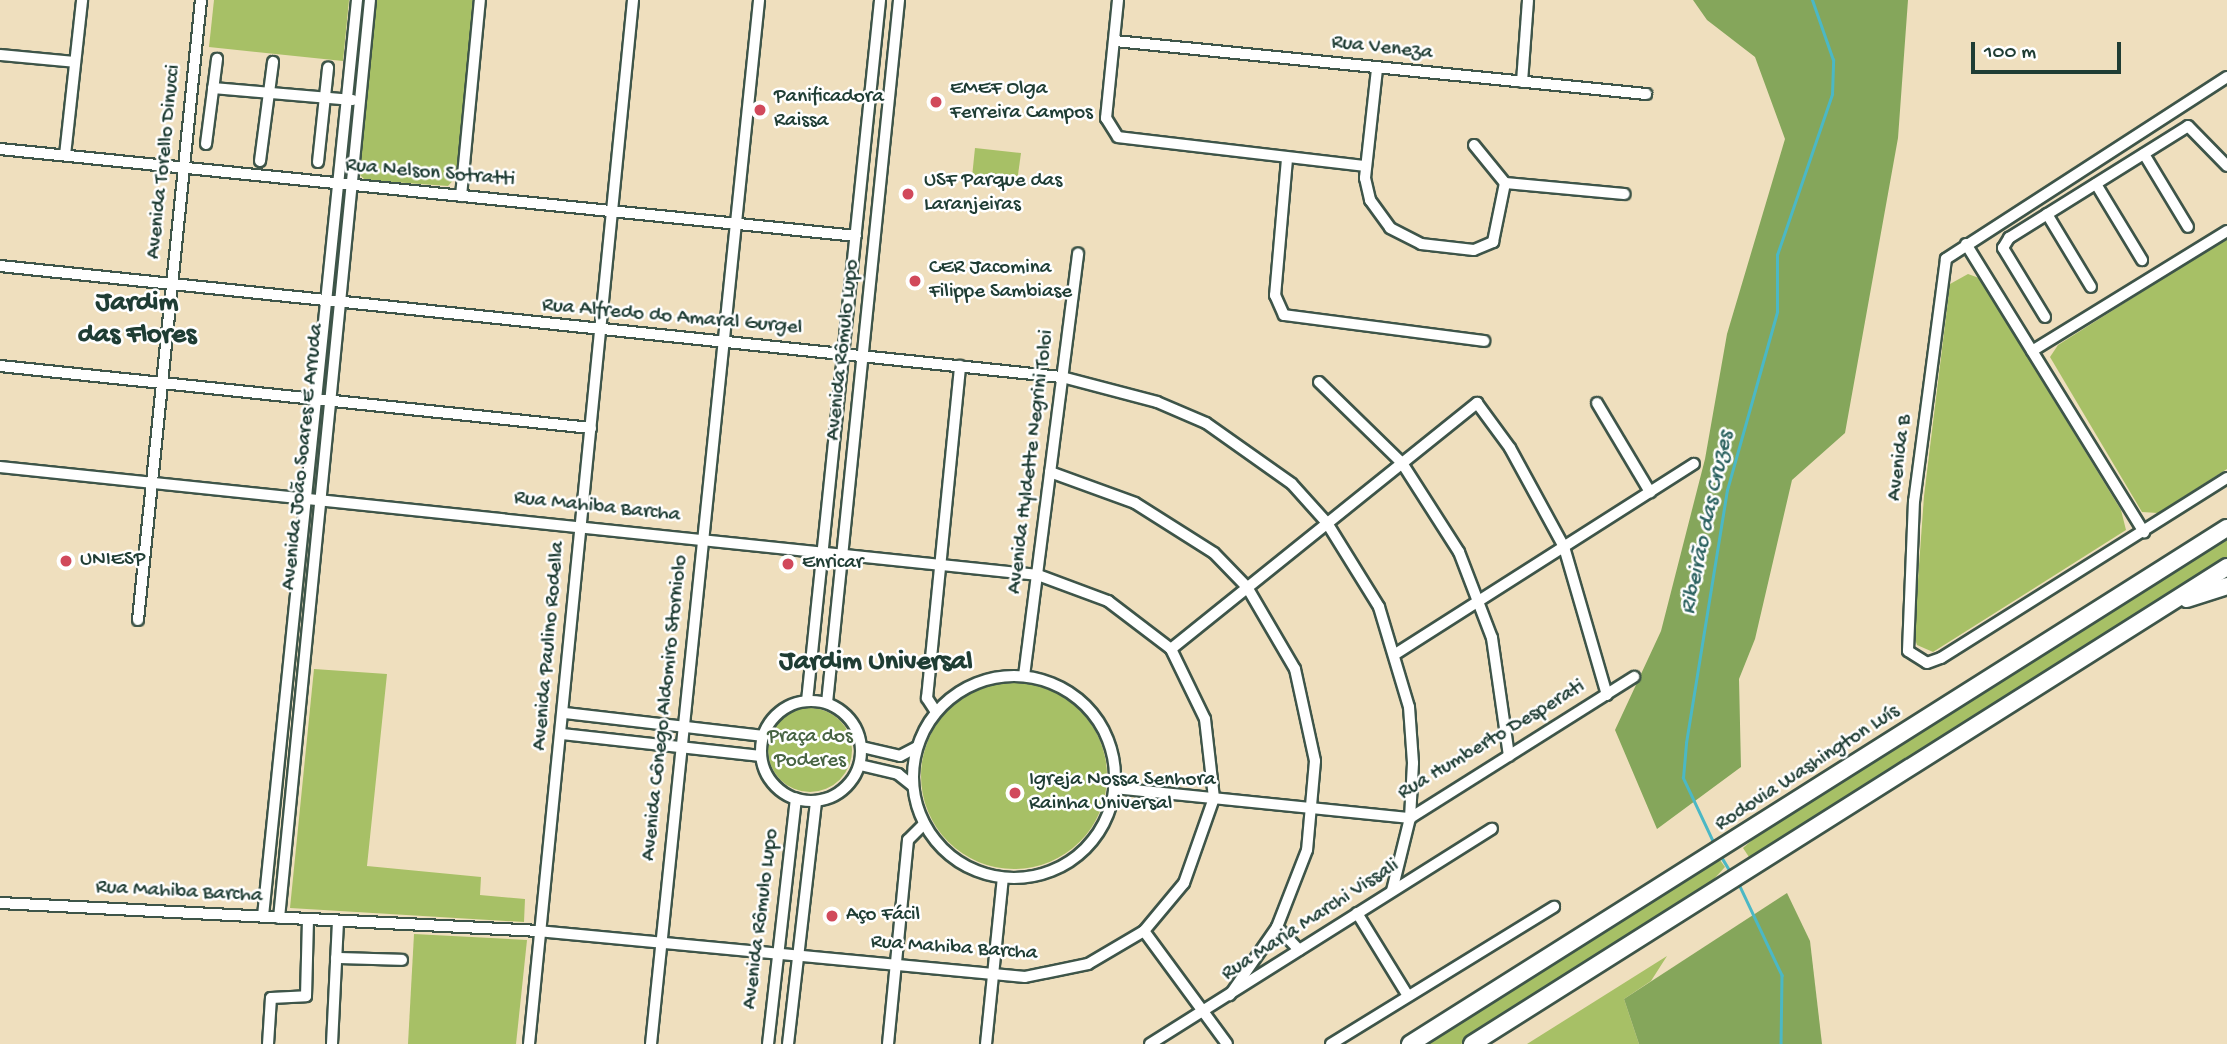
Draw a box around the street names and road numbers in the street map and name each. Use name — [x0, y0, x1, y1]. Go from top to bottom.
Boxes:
street label: Rua Veneza — [1330, 31, 1434, 67]
street label: Avenida Torello Dinucci — [142, 64, 188, 260]
street label: Rua Nelson Sotratti — [344, 154, 516, 194]
street label: Avenida Rômulo Lupo — [822, 258, 866, 442]
street label: Rua Alfredo do Amaral Gurgel — [541, 294, 803, 342]
street label: Avenida João Soares E Arruda — [277, 322, 331, 592]
street label: Avenida Hyldette Negrini Toloi — [1003, 328, 1061, 596]
street label: Avenida B — [1883, 413, 1919, 503]
street label: Rua Mahiba Barcha — [513, 487, 681, 529]
street label: Avenida Paulino Rodella — [528, 540, 572, 752]
street label: Avenida Cônego Aldomiro Storniolo — [637, 554, 695, 862]
street label: Rua Humberto Desperati — [1394, 675, 1590, 807]
street label: Rodovia Washington Luís — [1711, 700, 1905, 838]
street label: Avenida Rômulo Lupo — [738, 827, 786, 1011]
street label: Rua Maria Marchi Vissali — [1218, 854, 1404, 988]
street label: Rua Mahiba Barcha — [95, 876, 263, 910]
street label: Rua Mahiba Barcha — [870, 931, 1038, 967]

